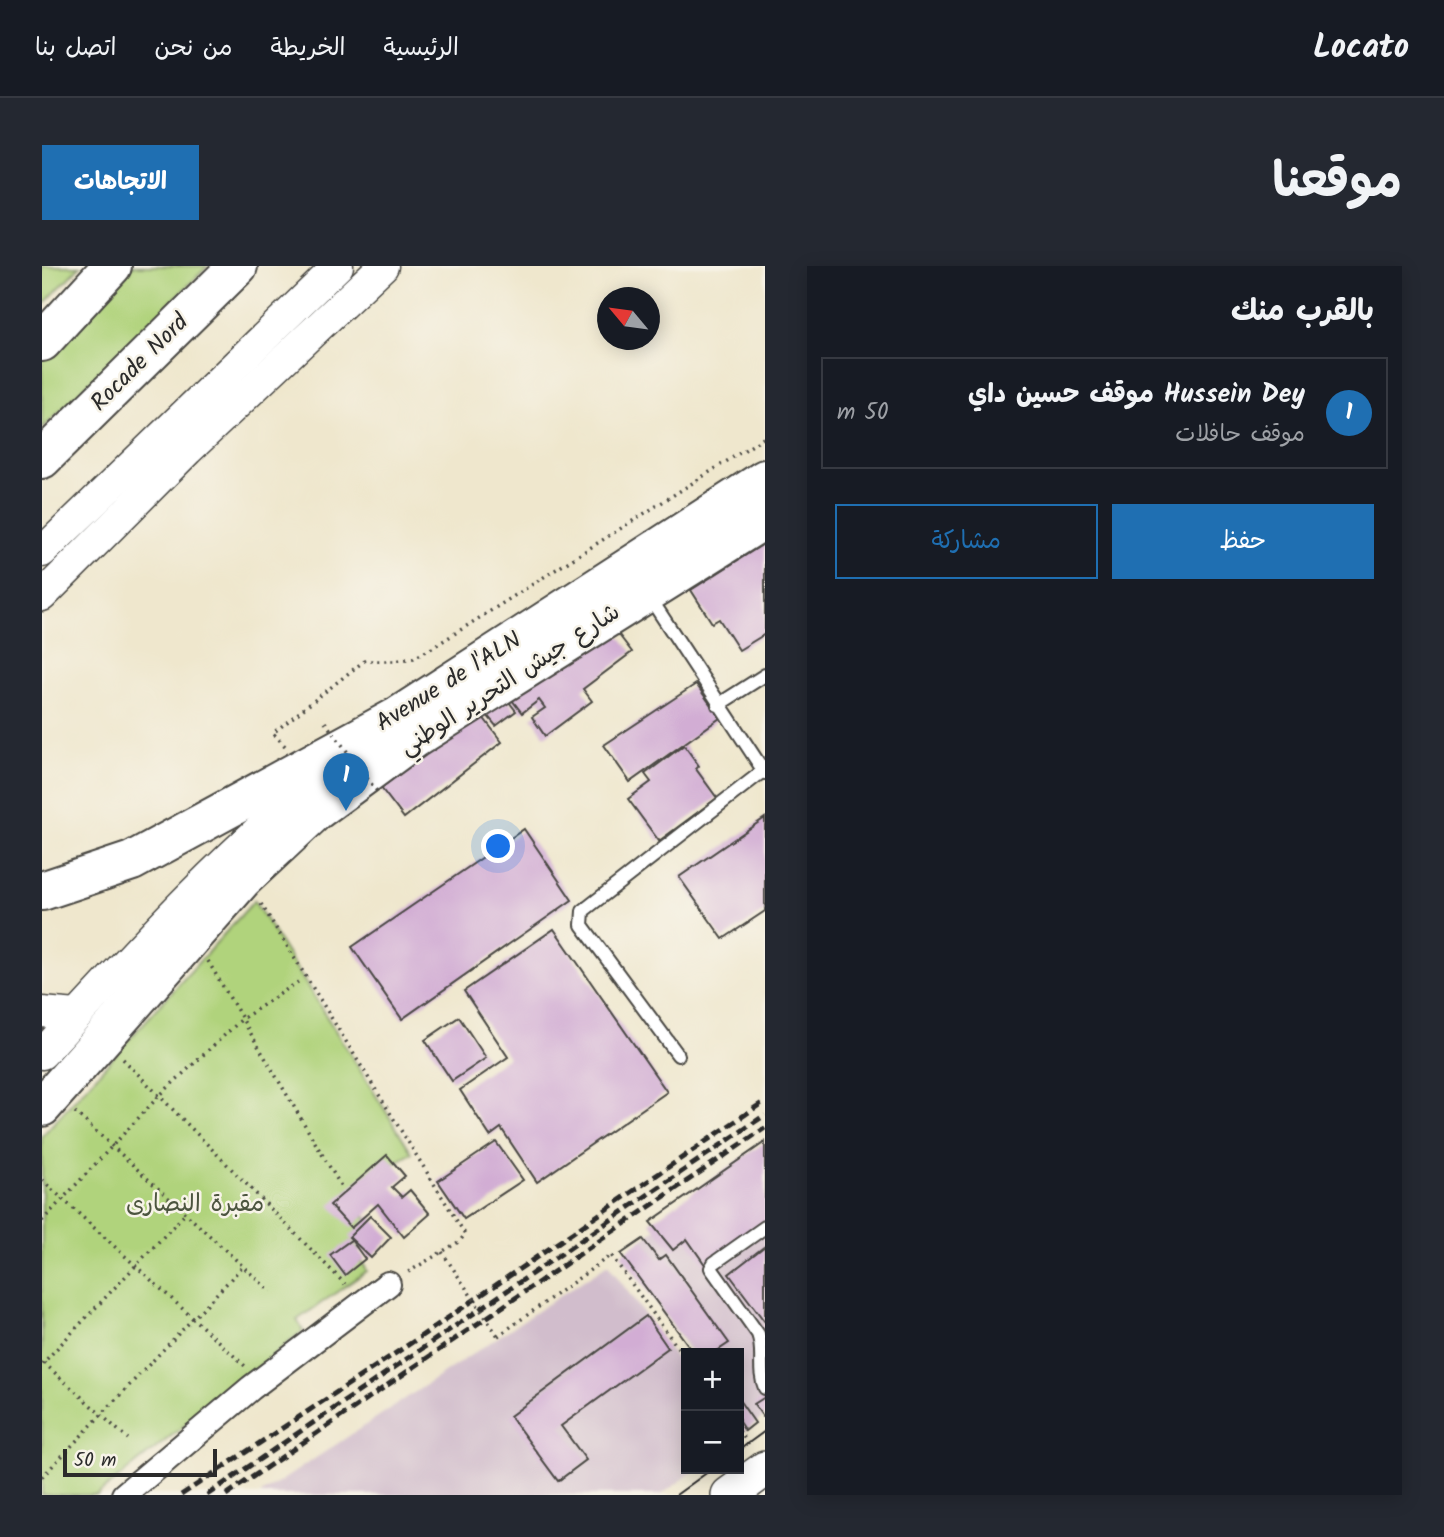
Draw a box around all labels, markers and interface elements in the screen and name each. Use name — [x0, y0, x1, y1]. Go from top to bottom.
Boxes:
text: Locato — [1313, 22, 1409, 75]
text: اتصل بنا — [35, 29, 116, 68]
text: من نحن — [154, 29, 233, 68]
text: الخريطة — [271, 29, 345, 68]
text: الرئيسية — [383, 29, 459, 68]
text: موقعنا — [1272, 144, 1402, 222]
button: الاتجاهات — [42, 145, 199, 220]
north arrow — [597, 287, 660, 350]
text: بالقرب منك — [1231, 288, 1374, 336]
street label: Rocade Nord — [82, 304, 199, 421]
text: Hussein Dey موقف حسين داي — [968, 374, 1305, 416]
text: 50 m — [837, 395, 888, 431]
text: 1 — [1346, 395, 1352, 431]
text: موقف حافلات — [1175, 417, 1305, 453]
button: مشاركة — [835, 504, 1098, 579]
button: حفظ — [1112, 504, 1374, 579]
street label: شارع جيش التحرير الوطني — [392, 594, 628, 766]
street label: Avenue de l'ALN — [368, 621, 530, 743]
pin: 1 — [323, 753, 369, 811]
your location — [481, 829, 515, 863]
park label: مقبرة النصارى — [126, 1185, 264, 1224]
map controls — [681, 1348, 744, 1474]
button: + — [681, 1348, 744, 1411]
button: − — [681, 1411, 744, 1474]
scale bar — [63, 1446, 217, 1478]
text: 50 m — [74, 1446, 116, 1476]

